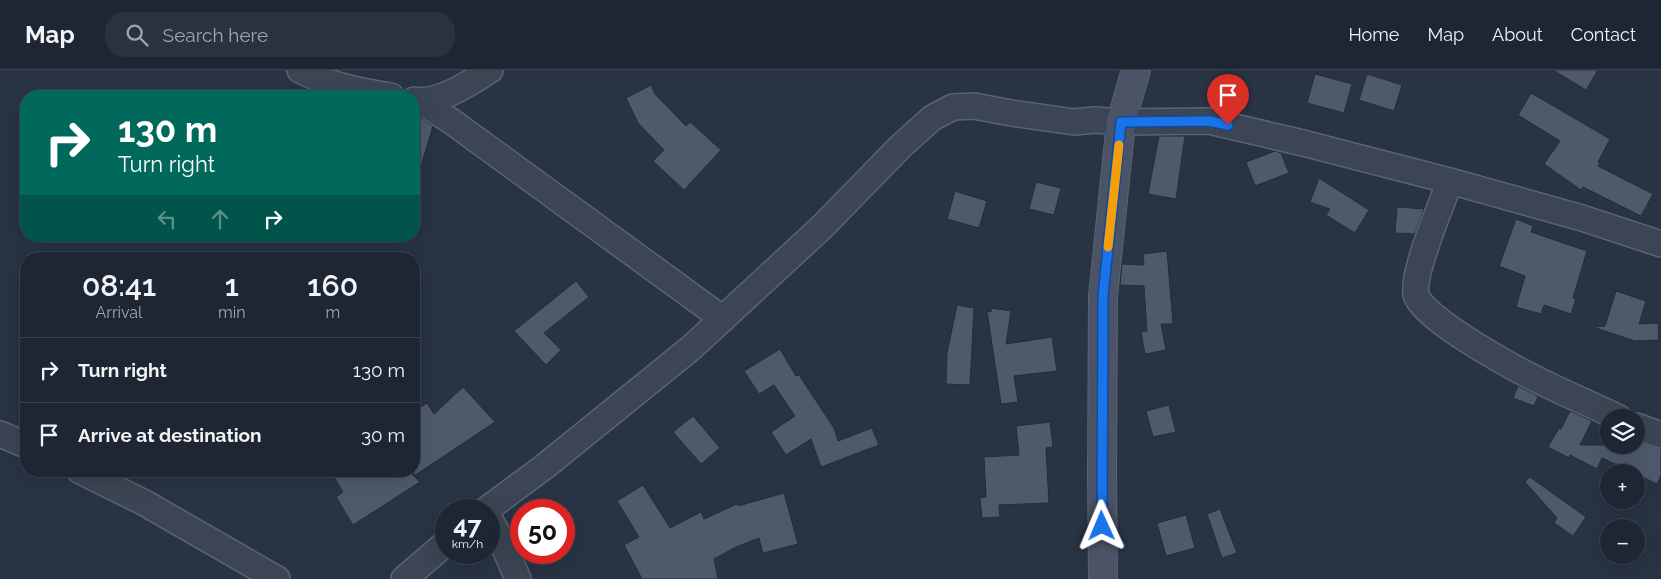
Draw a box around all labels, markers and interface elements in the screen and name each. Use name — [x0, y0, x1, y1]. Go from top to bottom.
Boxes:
search box — [105, 12, 455, 57]
text: Map — [25, 20, 75, 49]
icon: search — [123, 21, 151, 49]
text: Search here — [163, 24, 268, 46]
text: Home — [1348, 24, 1399, 45]
text: Map — [1427, 24, 1464, 45]
text: About — [1492, 24, 1543, 45]
text: Contact — [1571, 24, 1636, 45]
pin — [1207, 74, 1249, 125]
icon: arrive — [1214, 81, 1242, 109]
text: 130 m — [118, 109, 217, 150]
icon: right — [35, 110, 100, 175]
text: Turn right — [118, 151, 215, 177]
icon: left — [153, 205, 181, 233]
icon: ahead — [206, 205, 234, 233]
icon: right — [259, 205, 287, 233]
text: 08:41 — [82, 268, 156, 303]
text: 1 — [225, 268, 239, 303]
text: 160 — [307, 268, 358, 303]
text: Arrival — [96, 303, 142, 322]
text: min — [218, 303, 245, 322]
text: m — [325, 303, 340, 322]
icon: right — [35, 356, 63, 384]
text: Turn right — [78, 359, 167, 381]
text: 130 m — [353, 359, 405, 381]
map controls — [1600, 409, 1645, 564]
button: layers — [1600, 409, 1645, 454]
icon: arrive — [35, 421, 63, 449]
text: Arrive at destination — [78, 424, 262, 446]
text: 30 m — [361, 424, 405, 446]
button: + — [1600, 464, 1645, 509]
speed limit sign: 50 — [510, 499, 575, 564]
position arrow — [1075, 499, 1127, 551]
text: 47 — [453, 510, 482, 540]
button: − — [1600, 519, 1645, 564]
text: km/h — [452, 537, 483, 551]

